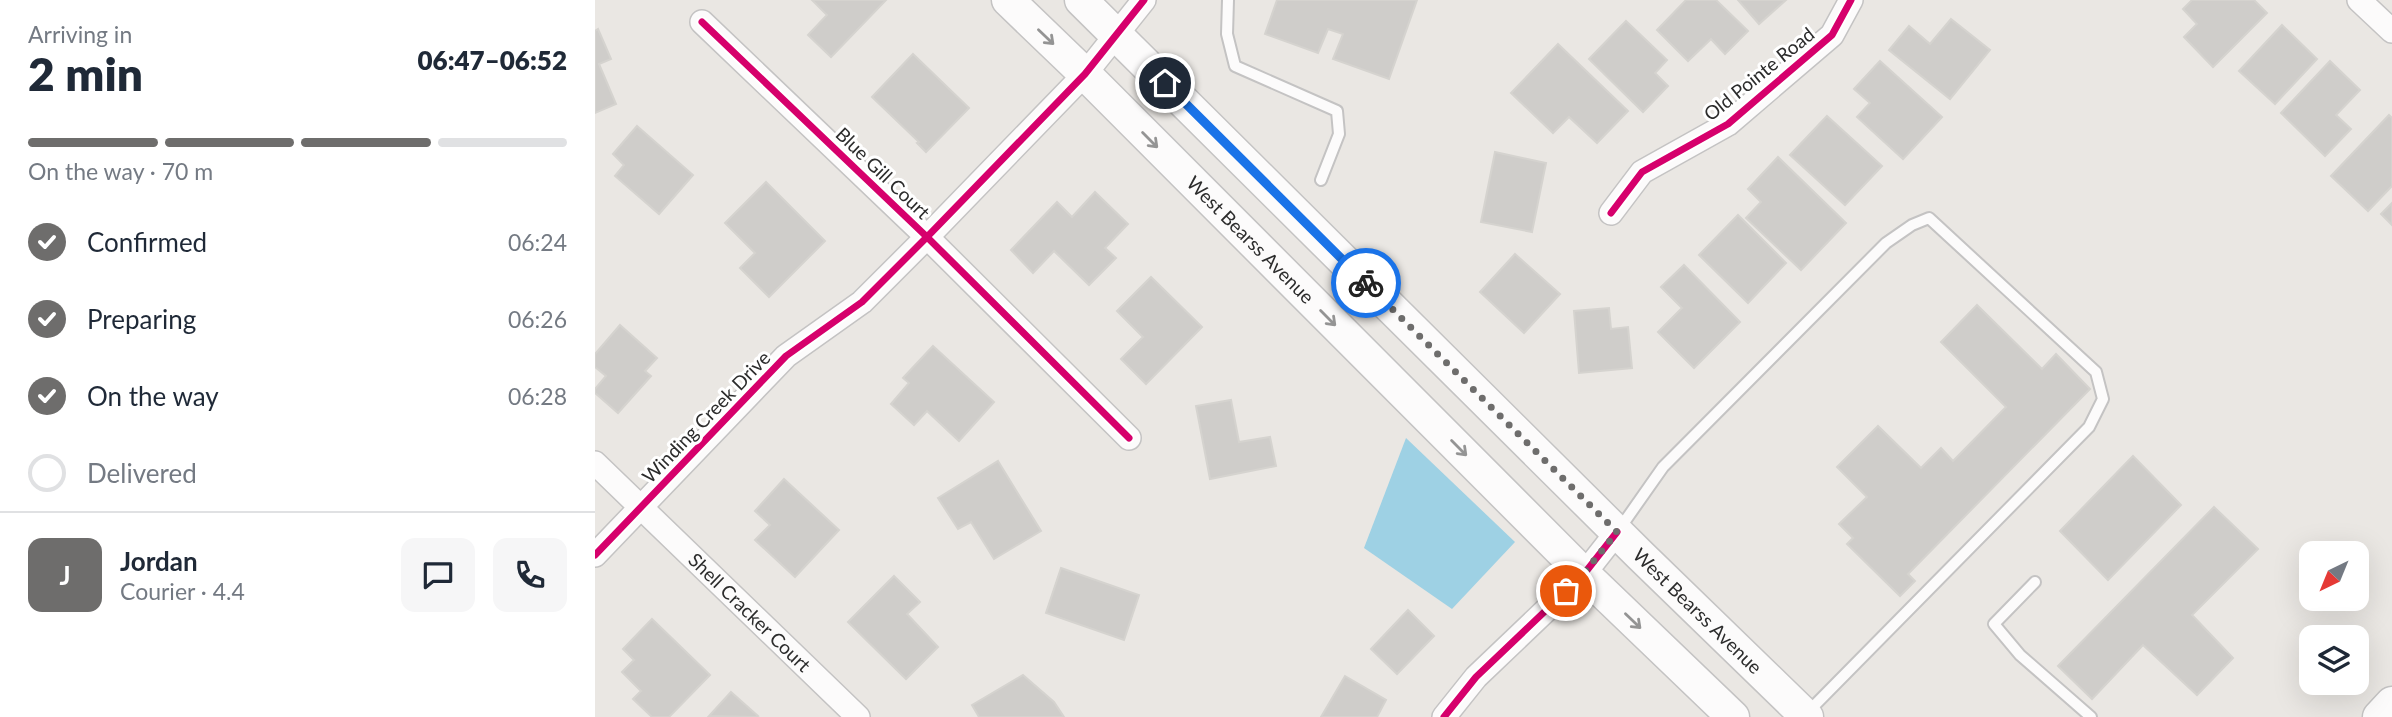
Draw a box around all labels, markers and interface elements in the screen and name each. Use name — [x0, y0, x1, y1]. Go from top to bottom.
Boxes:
text: Arriving in — [28, 20, 132, 48]
street label: Old Pointe Road — [1699, 22, 1819, 125]
one-way arrow — [1037, 29, 1054, 46]
text: 06:47–06:52 — [417, 44, 567, 76]
text: 2 min — [28, 46, 143, 101]
pin — [1135, 53, 1195, 113]
icon: home — [1146, 64, 1184, 102]
street label: Blue Gill Court — [832, 122, 935, 223]
one-way arrow — [1142, 131, 1159, 148]
text: On the way · 70 m — [28, 157, 213, 185]
street label: West Bearss Avenue — [1182, 171, 1319, 308]
icon: check — [28, 223, 66, 261]
text: Confirmed — [87, 226, 207, 258]
text: 06:24 — [508, 228, 567, 256]
courier — [1331, 248, 1401, 318]
icon: bike — [1347, 264, 1385, 302]
icon: check — [28, 300, 66, 338]
text: Preparing — [87, 303, 196, 335]
text: 06:26 — [508, 305, 567, 333]
one-way arrow — [1320, 309, 1337, 326]
street label: Winding Creek Drive — [637, 346, 774, 487]
icon: check — [28, 377, 66, 415]
text: On the way — [87, 380, 219, 412]
text: 06:28 — [508, 382, 567, 410]
one-way arrow — [1450, 440, 1467, 457]
text: Delivered — [87, 457, 197, 489]
button: chat — [401, 538, 475, 612]
button: phone — [493, 538, 567, 612]
north arrow — [2299, 541, 2369, 611]
map controls — [2299, 541, 2369, 695]
street label: West Bearss Avenue — [1629, 543, 1767, 678]
text: Jordan — [120, 545, 198, 577]
street label: Shell Cracker Court — [684, 548, 816, 676]
text: J — [59, 559, 71, 591]
pin — [1536, 561, 1596, 621]
icon: bag — [1547, 572, 1585, 610]
text: Courier · 4.4 — [120, 577, 245, 605]
one-way arrow — [1625, 612, 1642, 629]
button: layers — [2299, 625, 2369, 695]

